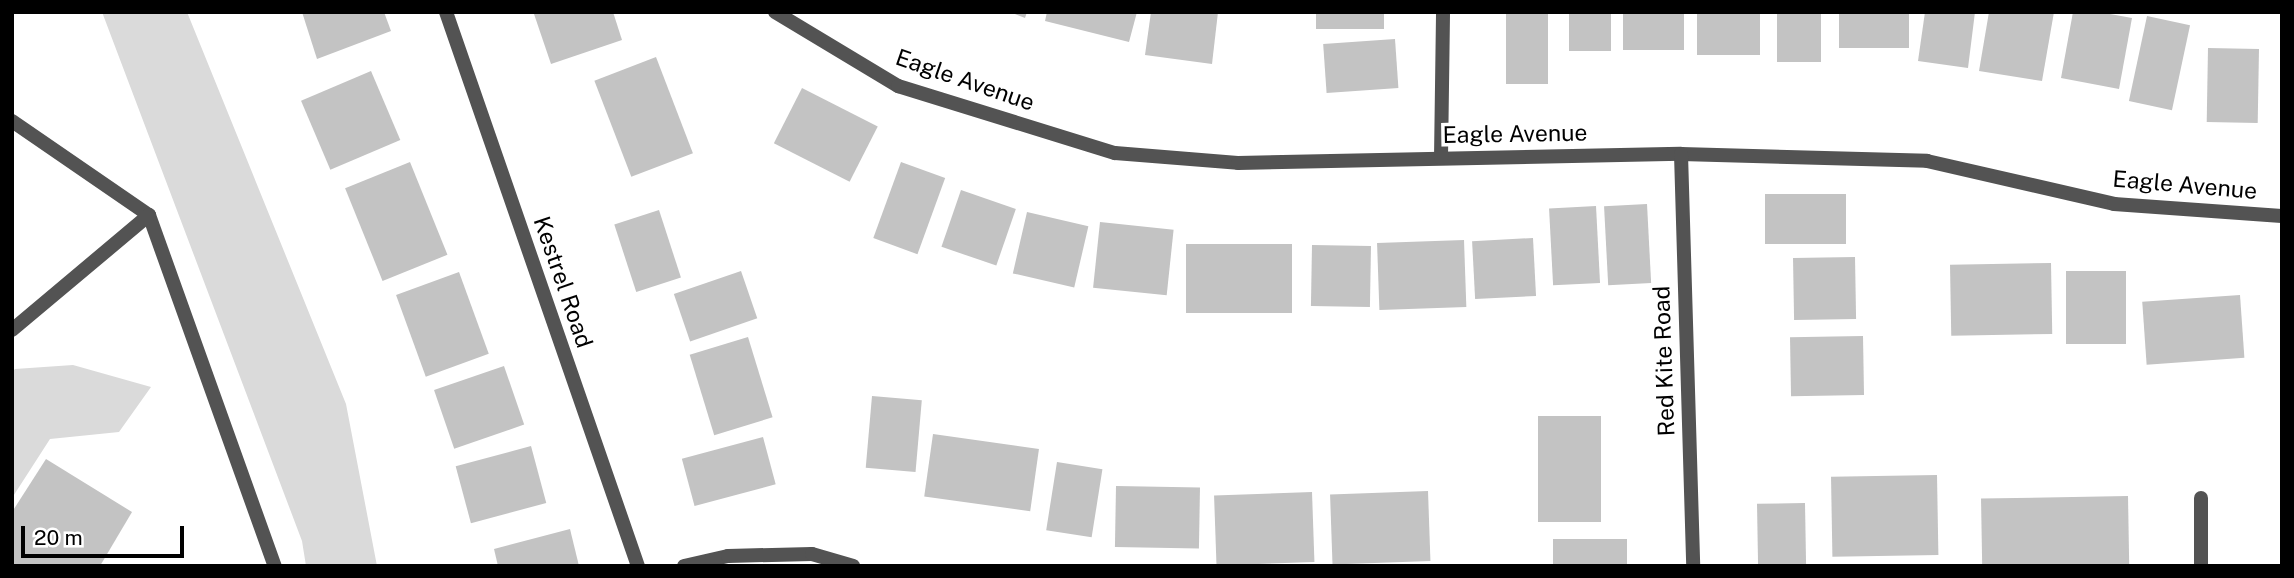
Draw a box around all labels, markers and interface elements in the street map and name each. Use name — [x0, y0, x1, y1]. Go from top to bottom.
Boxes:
street label: Eagle Avenue — [892, 43, 1038, 117]
street label: Eagle Avenue — [1442, 119, 1588, 149]
street label: Eagle Avenue — [2111, 165, 2259, 205]
street label: Kestrel Road — [528, 213, 598, 351]
street label: Red Kite Road — [1648, 285, 1680, 437]
scale bar — [24, 512, 187, 556]
text: 20 m — [34, 525, 83, 550]

